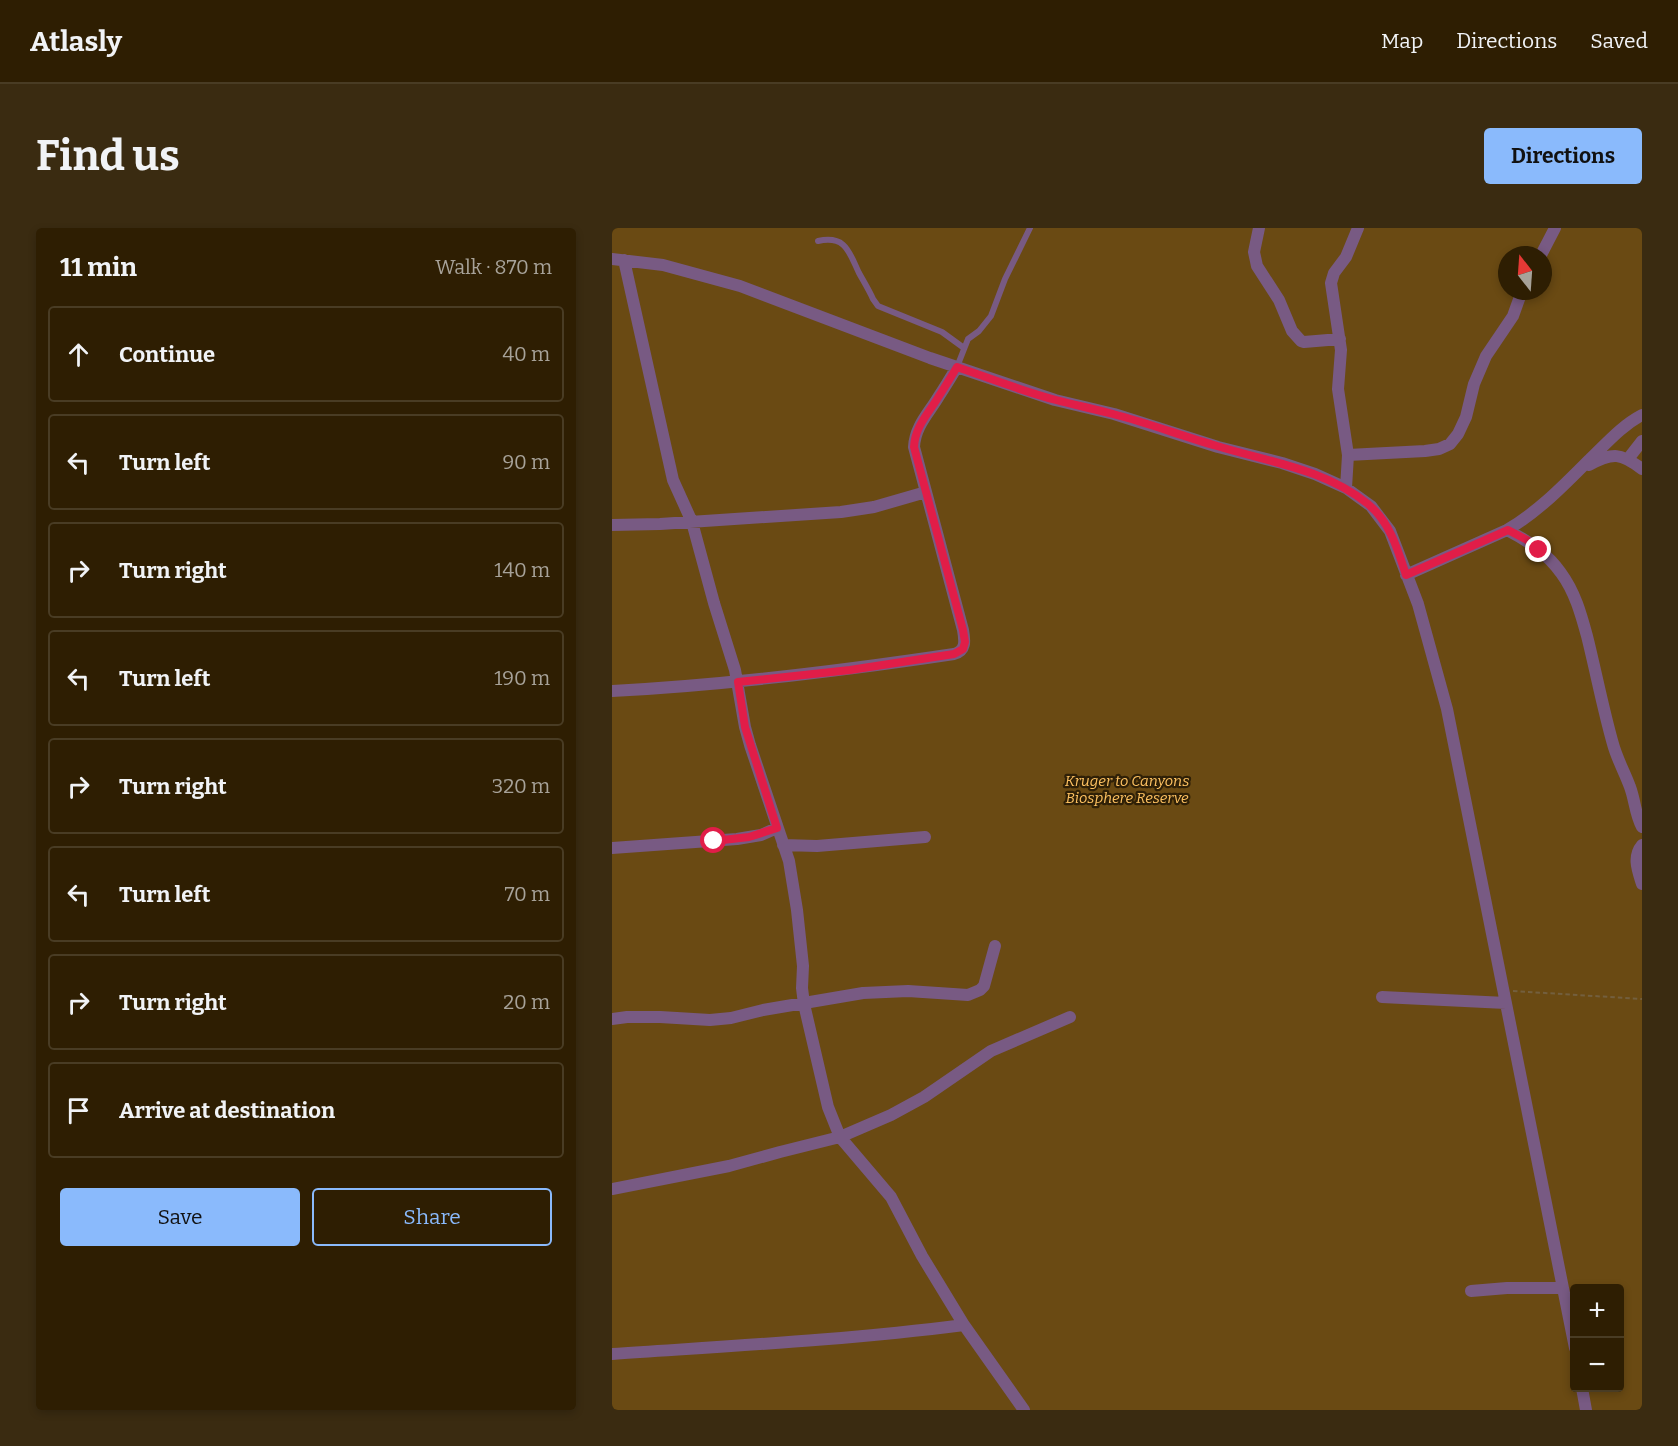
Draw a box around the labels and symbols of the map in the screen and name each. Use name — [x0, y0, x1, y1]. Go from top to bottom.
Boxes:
north arrow — [1498, 246, 1552, 300]
route end — [1525, 536, 1551, 562]
park label: Kruger to Canyons Biosphere Reserve — [1065, 772, 1189, 807]
route start — [700, 827, 726, 853]

